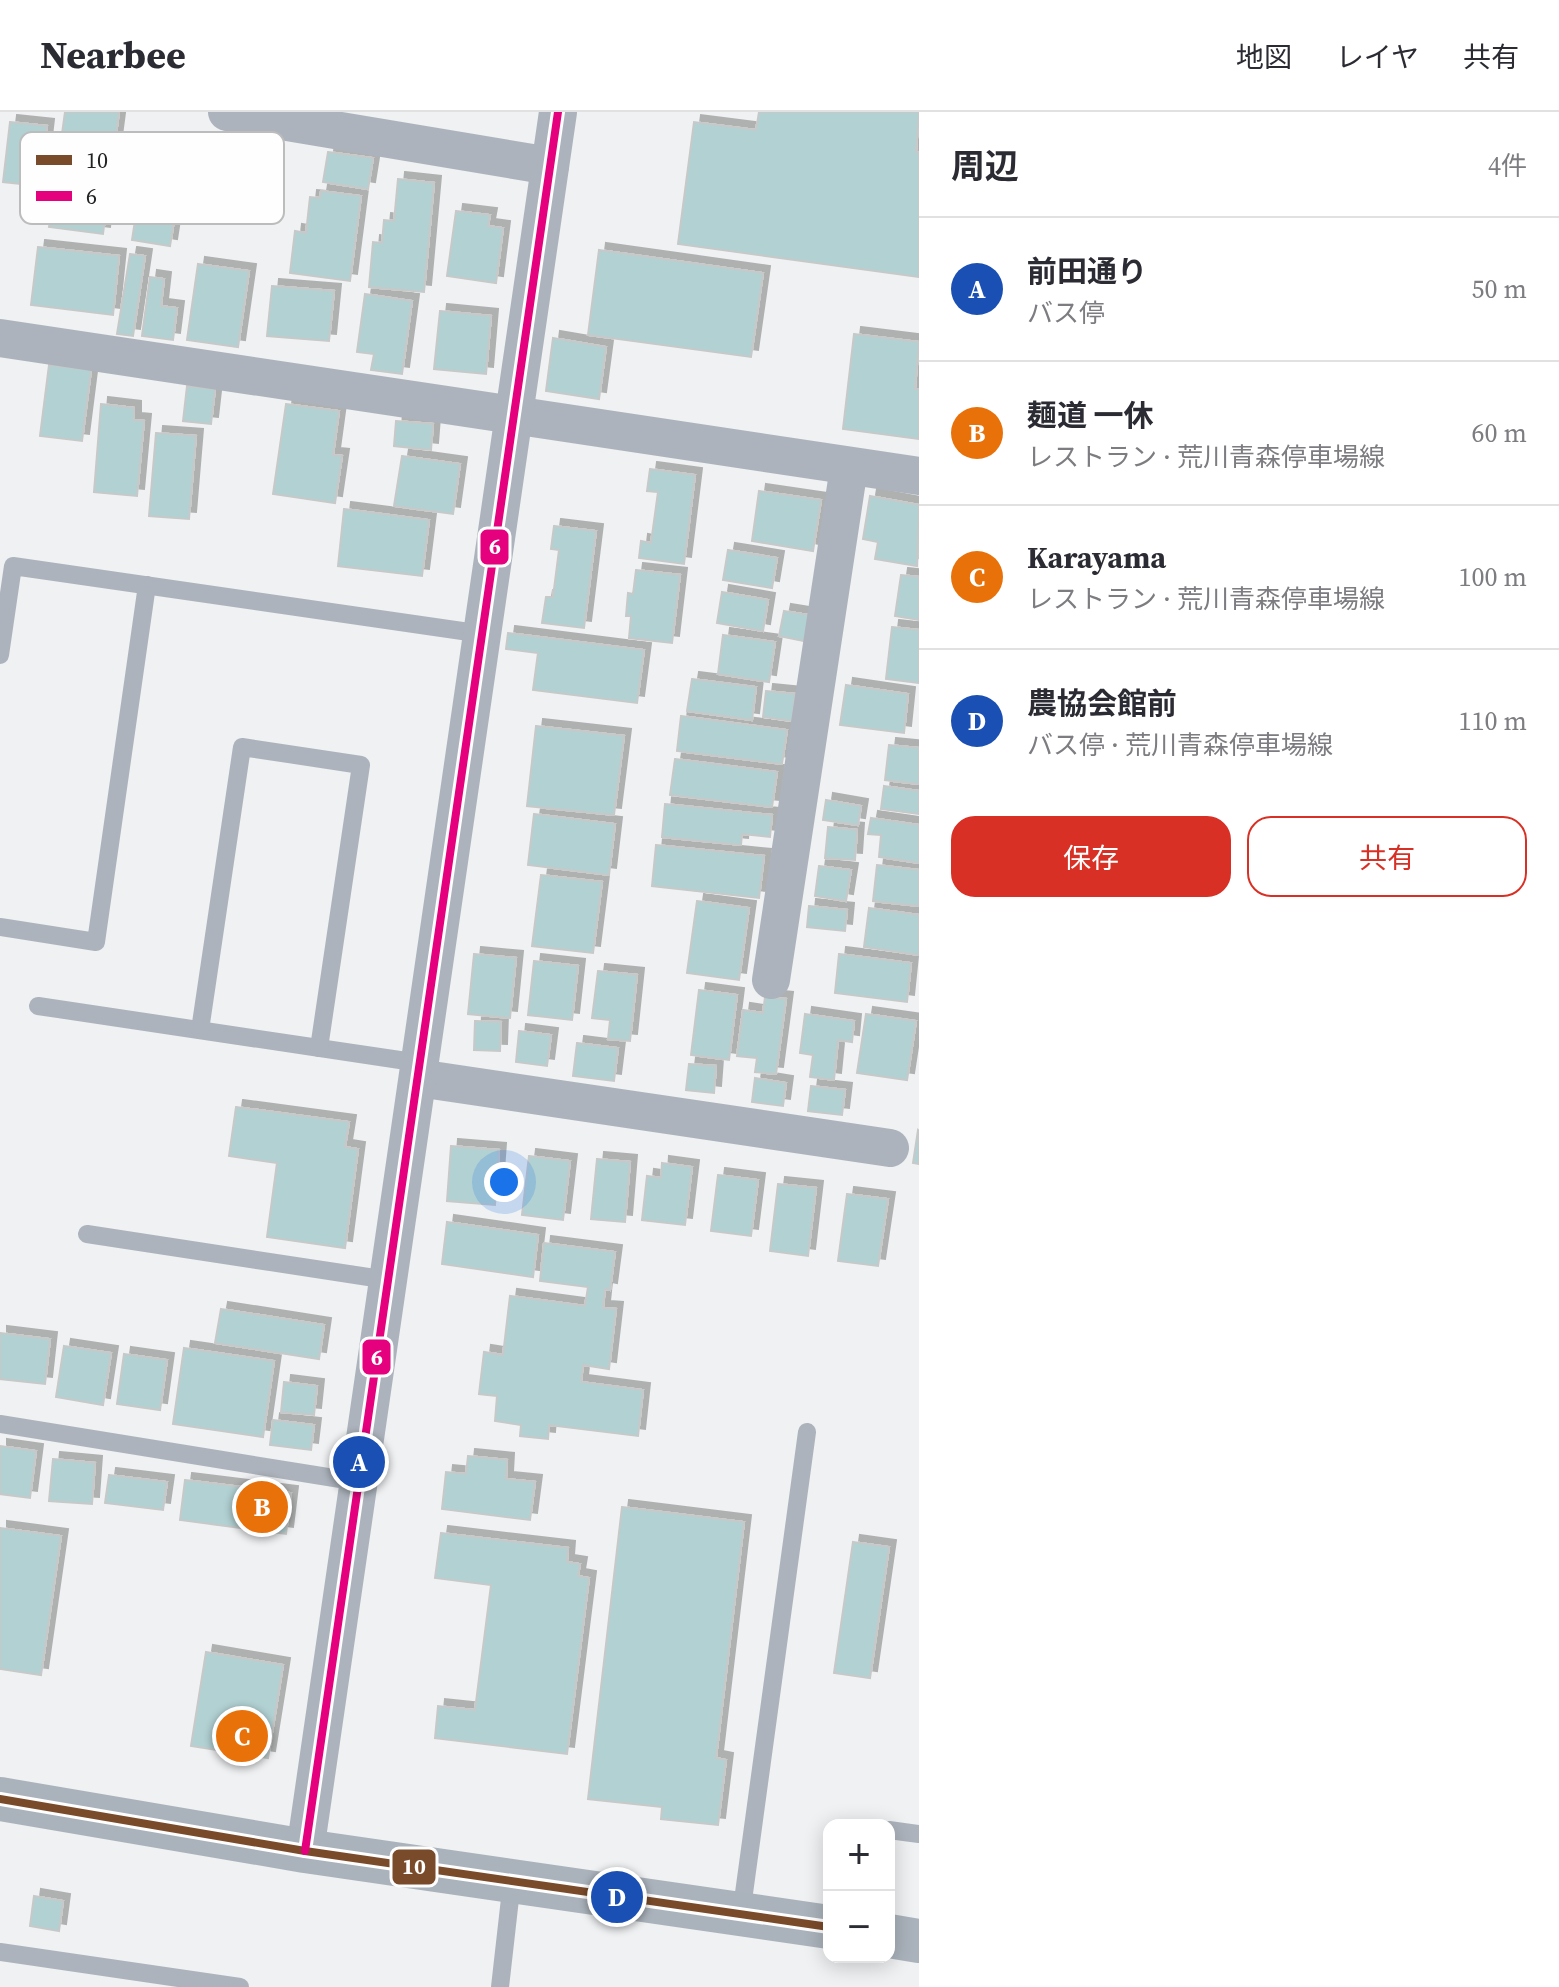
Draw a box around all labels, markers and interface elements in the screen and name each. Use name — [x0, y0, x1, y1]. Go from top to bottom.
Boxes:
text: Nearbee — [40, 29, 186, 81]
text: 地図 — [1236, 38, 1292, 76]
text: レイヤ — [1336, 38, 1419, 76]
text: 共有 — [1463, 38, 1519, 76]
legend — [20, 132, 284, 224]
text: 周辺 — [951, 143, 1019, 189]
text: 10 — [86, 145, 108, 175]
text: 4件 — [1488, 148, 1527, 184]
text: 6 — [86, 181, 97, 211]
text: 前田通り — [1027, 251, 1147, 292]
text: A — [968, 271, 986, 307]
text: 50 m — [1472, 271, 1527, 307]
text: バス停 — [1027, 295, 1105, 331]
text: 麺道 一休 — [1027, 395, 1153, 436]
text: B — [969, 415, 985, 451]
text: 60 m — [1472, 415, 1527, 451]
text: レストラン · 荒川青森停車場線 — [1027, 439, 1385, 475]
line badge: 6 — [479, 528, 510, 566]
text: 6 — [489, 531, 501, 561]
text: Karayama — [1027, 537, 1166, 578]
text: C — [969, 559, 985, 595]
text: 100 m — [1459, 559, 1527, 595]
text: レストラン · 荒川青森停車場線 — [1027, 581, 1385, 617]
text: 農協会館前 — [1027, 683, 1177, 724]
text: D — [968, 703, 986, 739]
text: 110 m — [1459, 703, 1527, 739]
text: バス停 · 荒川青森停車場線 — [1027, 727, 1333, 763]
button: 保存 — [951, 816, 1231, 897]
button: 共有 — [1247, 816, 1527, 897]
your location — [484, 1162, 524, 1202]
line badge: 6 — [361, 1338, 392, 1376]
text: 6 — [371, 1342, 383, 1372]
pin: A — [333, 1432, 385, 1492]
pin: B — [236, 1477, 288, 1537]
pin: C — [216, 1706, 268, 1766]
map controls — [823, 1819, 895, 1963]
button: + — [823, 1819, 895, 1891]
line badge: 10 — [391, 1848, 437, 1886]
text: 10 — [402, 1851, 426, 1881]
pin: D — [591, 1867, 643, 1927]
button: − — [823, 1891, 895, 1963]

